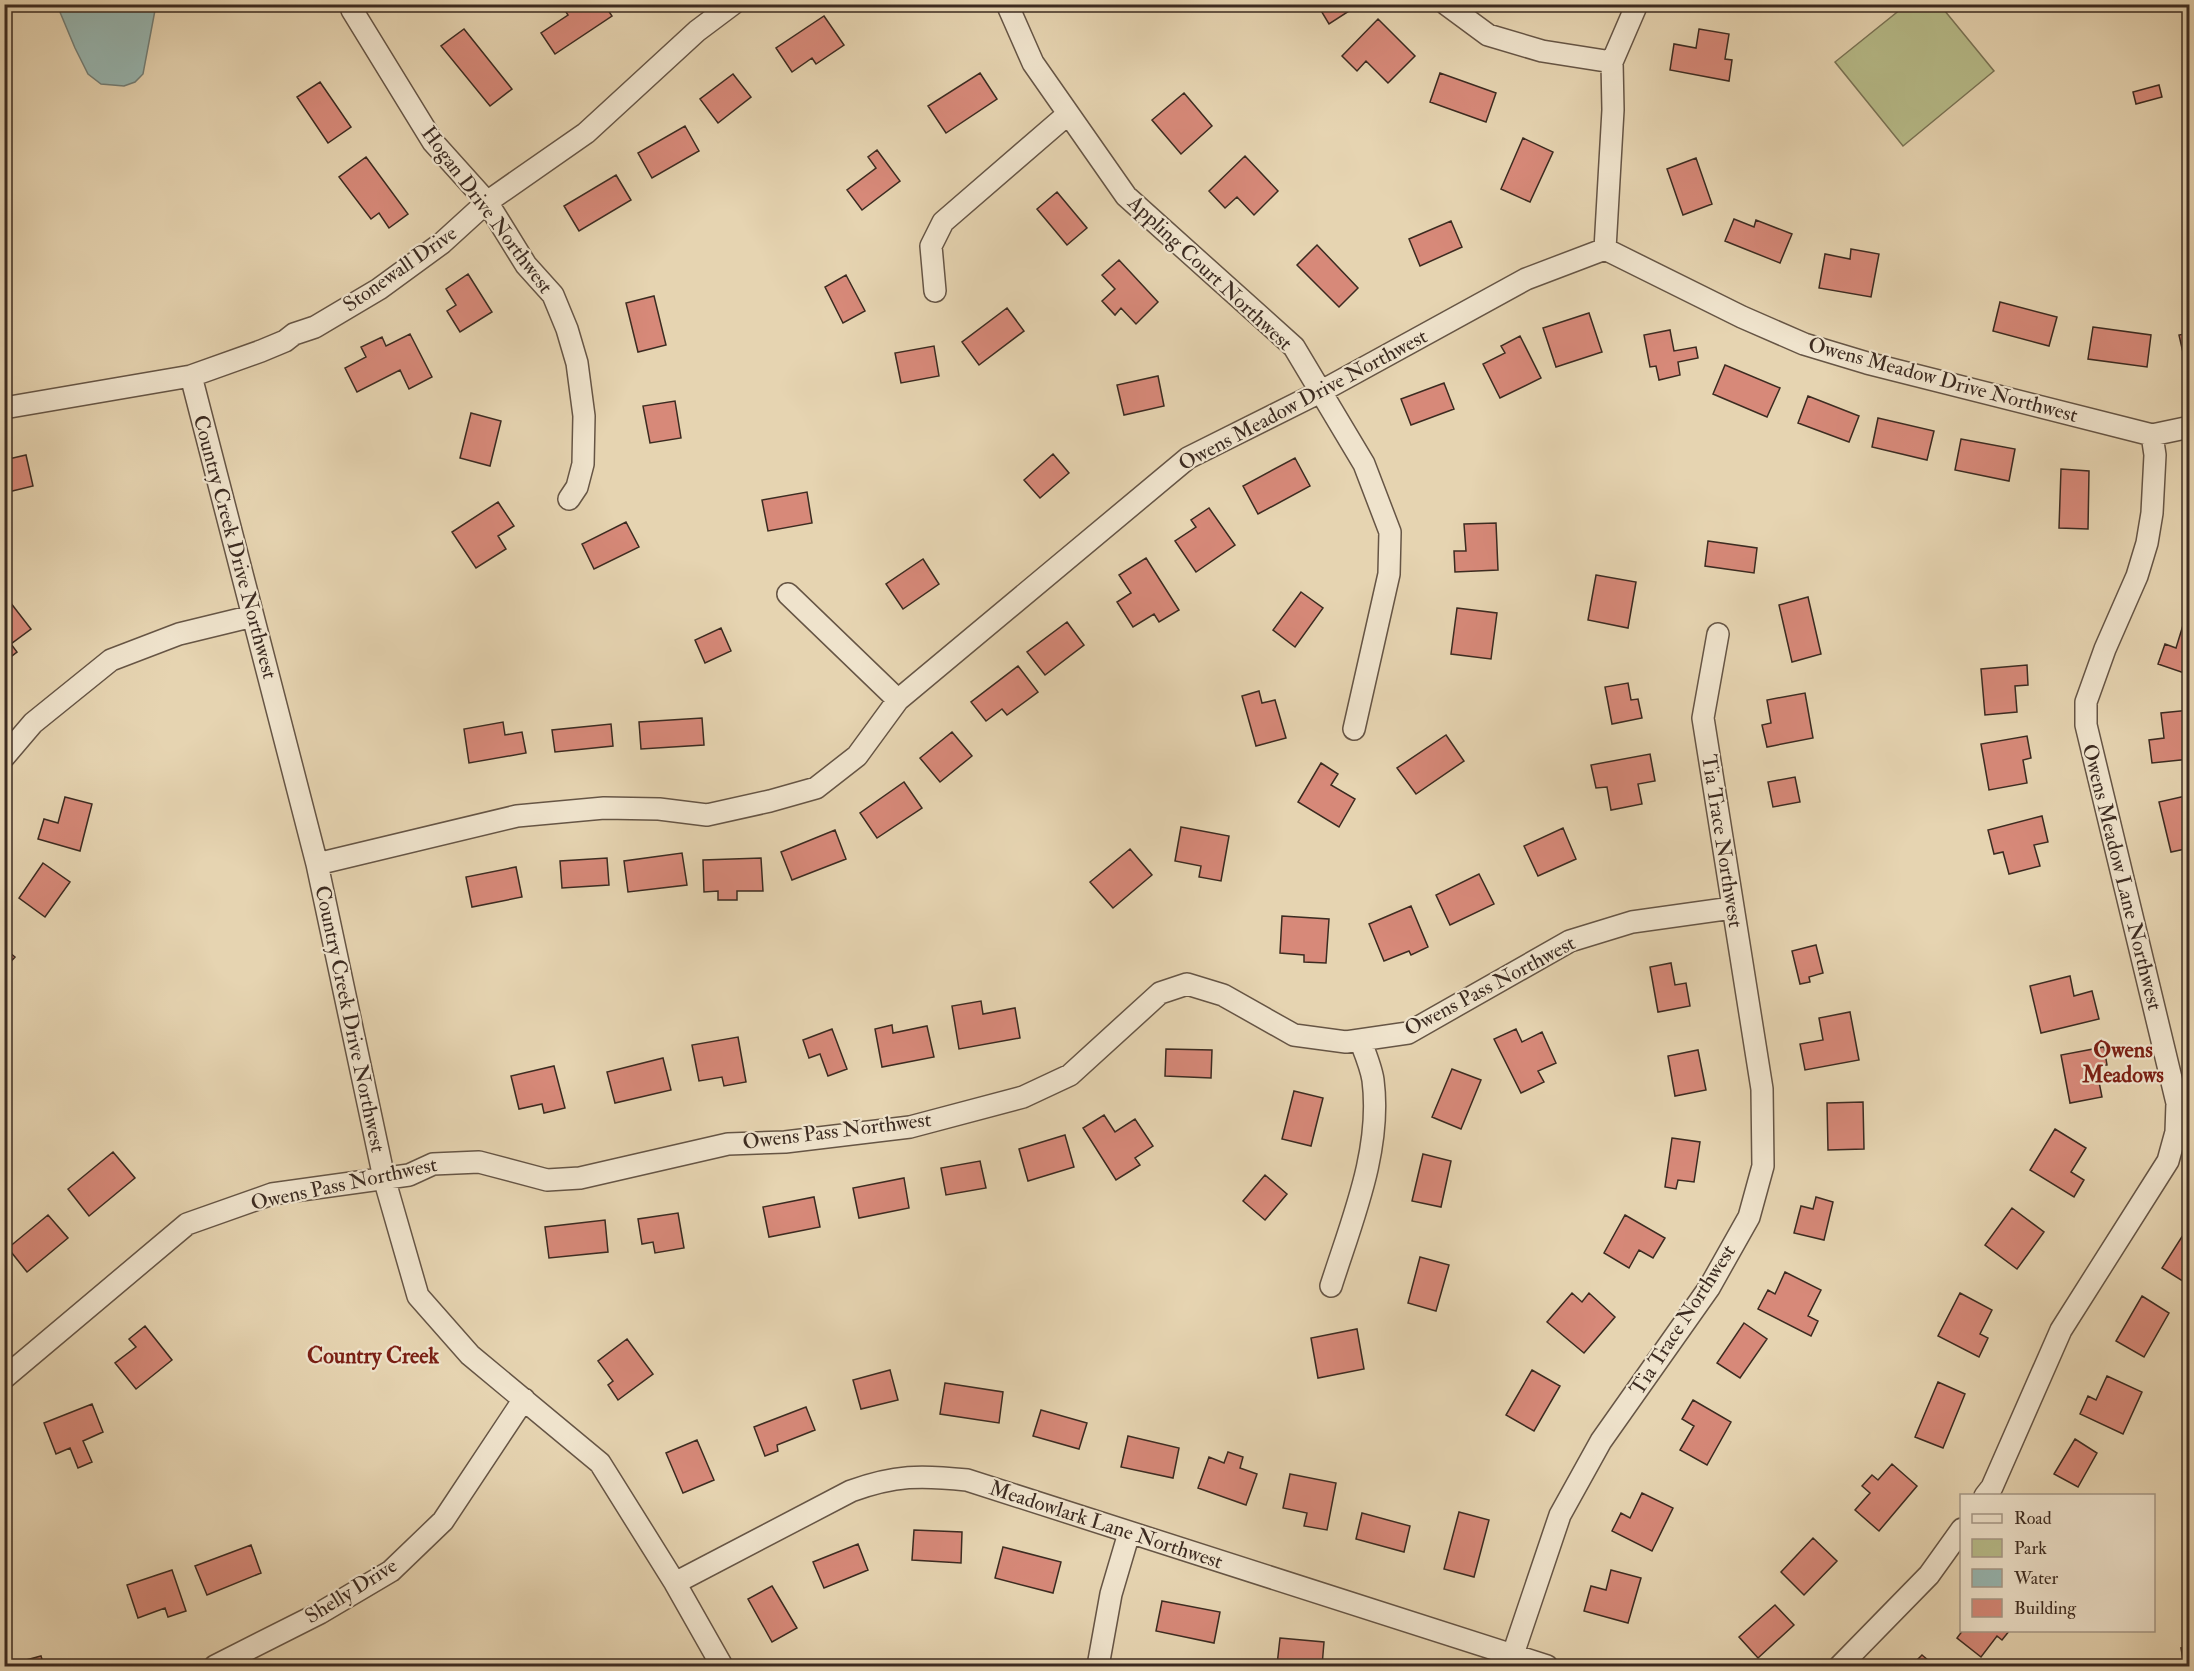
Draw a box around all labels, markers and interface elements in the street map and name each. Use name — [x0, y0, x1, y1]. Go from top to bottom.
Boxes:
street label: Hogan Drive Northwest — [415, 121, 559, 299]
street label: Appling Court Northwest — [1121, 189, 1298, 357]
street label: Stonewall Drive — [338, 220, 462, 318]
street label: Owens Meadow Drive Northwest — [1174, 323, 1432, 477]
street label: Owens Meadow Drive Northwest — [1805, 331, 2081, 429]
street label: Country Creek Drive Northwest — [187, 412, 283, 682]
street label: Owens Meadow Lane Northwest — [2076, 741, 2168, 1013]
street label: Tia Trace Northwest — [1695, 753, 1749, 930]
street label: Country Creek Drive Northwest — [308, 883, 392, 1155]
street label: Owens Pass Northwest — [1400, 929, 1580, 1042]
district label: Owens Meadows — [2081, 1036, 2164, 1089]
street label: Owens Pass Northwest — [741, 1106, 933, 1156]
street label: Owens Pass Northwest — [248, 1151, 440, 1217]
street label: Tia Trace Northwest — [1624, 1239, 1742, 1401]
district label: Country Creek — [307, 1342, 439, 1371]
street label: Meadowlark Lane Northwest — [986, 1474, 1226, 1576]
legend — [1960, 1494, 2155, 1632]
text: Road — [2014, 1507, 2052, 1530]
text: Park — [2014, 1537, 2047, 1560]
street label: Shelly Drive — [300, 1552, 402, 1630]
text: Water — [2013, 1567, 2058, 1590]
text: Building — [2014, 1597, 2077, 1620]

